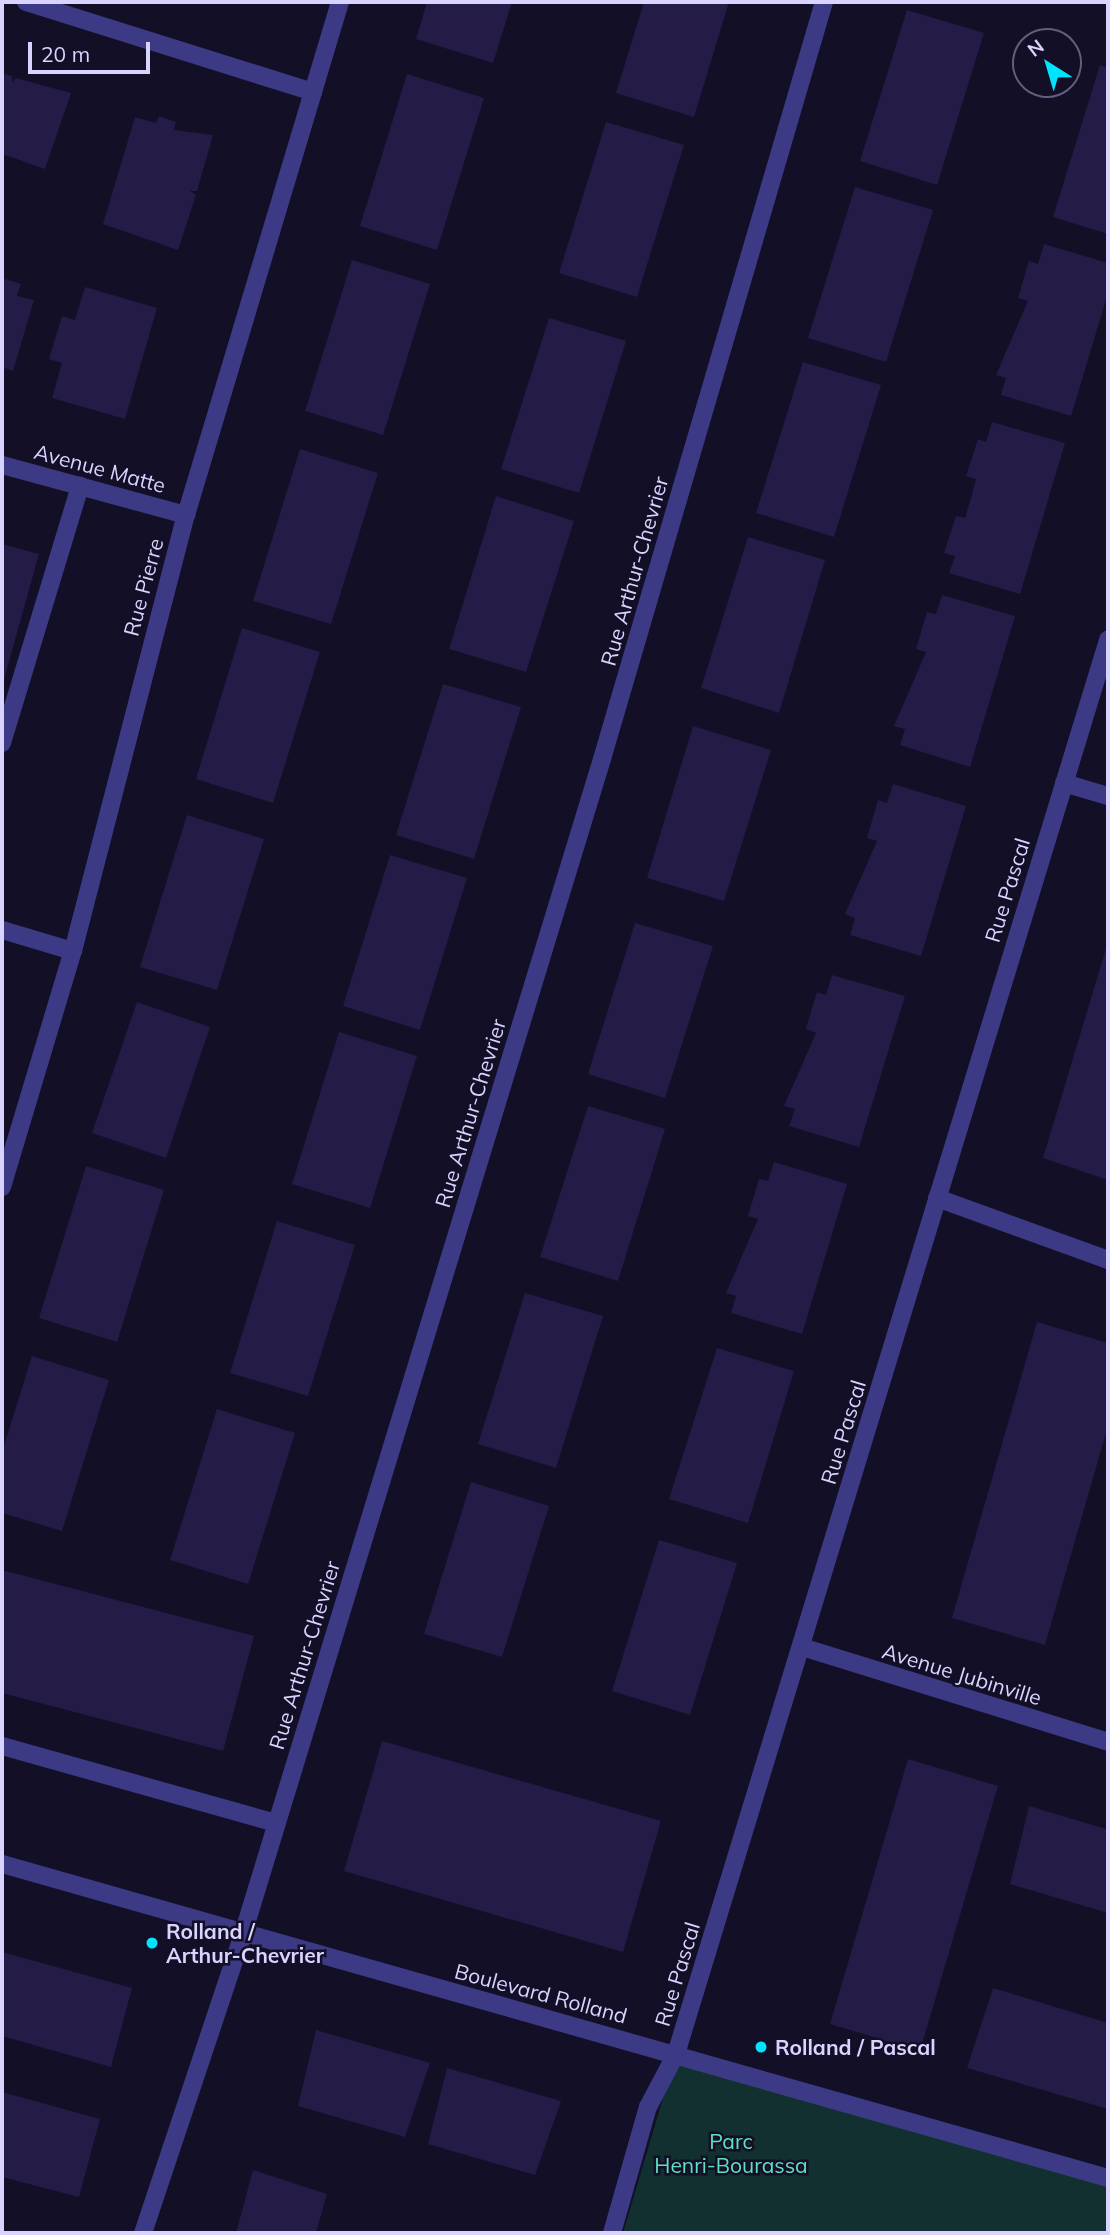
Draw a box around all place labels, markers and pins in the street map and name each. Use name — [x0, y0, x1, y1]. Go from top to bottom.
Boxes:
place label: Rolland / Arthur-Chevrier — [166, 1918, 324, 1968]
marker: Rolland / Arthur-Chevrier — [144, 1935, 160, 1951]
place label: Rolland / Pascal — [775, 2034, 936, 2060]
marker: Rolland / Pascal — [753, 2039, 769, 2055]

